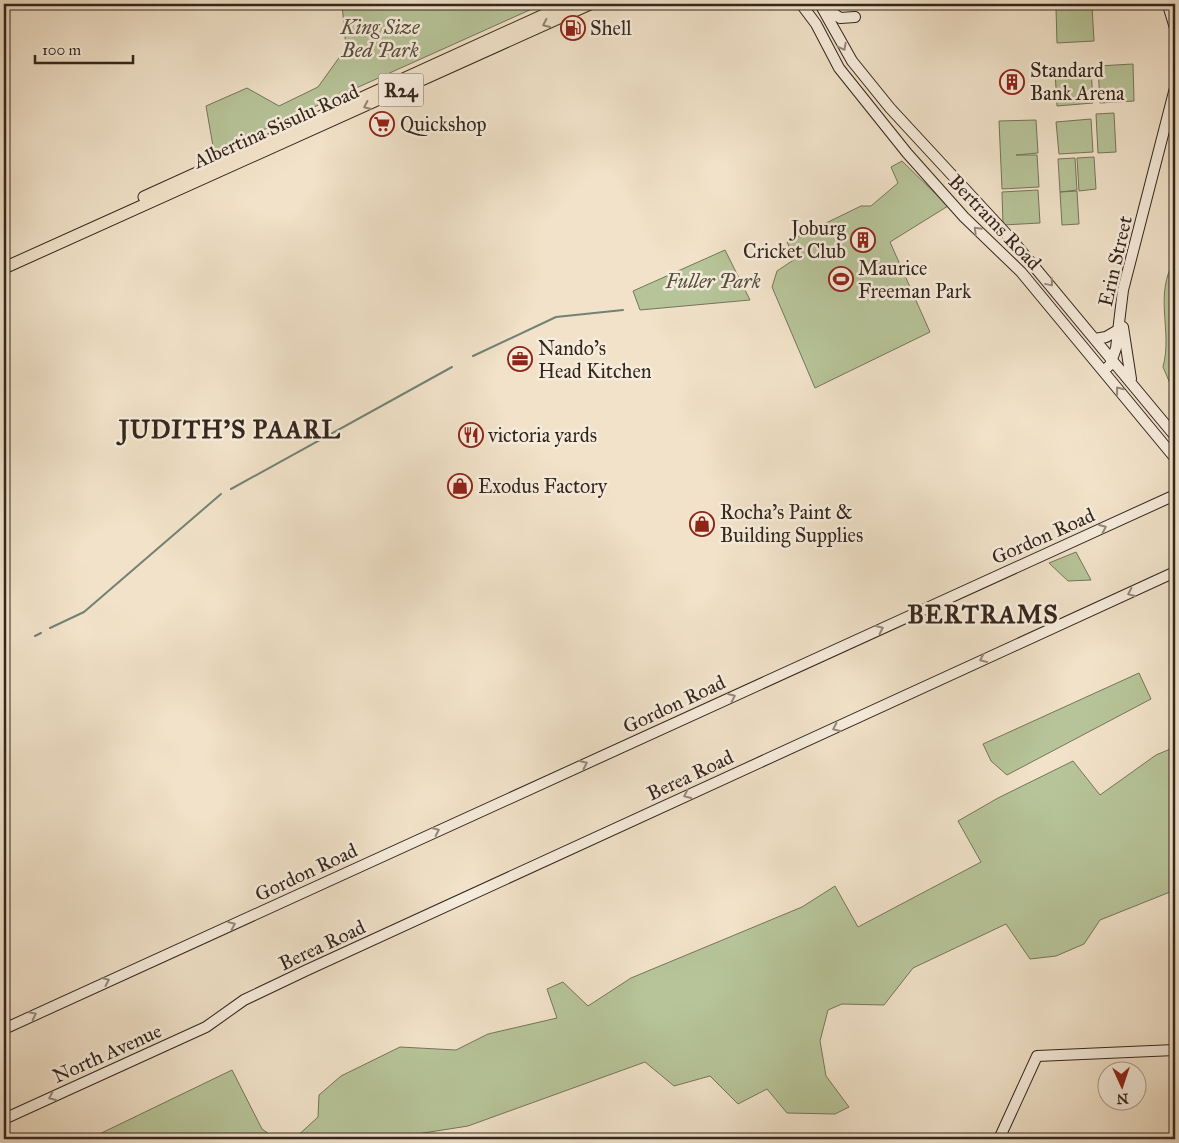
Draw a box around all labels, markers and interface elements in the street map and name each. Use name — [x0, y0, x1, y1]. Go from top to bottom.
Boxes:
park label: King Size Bed Park — [340, 15, 420, 62]
fuel station icon: Shell — [560, 15, 586, 41]
place label: Shell — [590, 16, 632, 40]
one-way arrow — [542, 18, 551, 28]
scale bar — [35, 32, 132, 64]
text: 100 m — [42, 41, 82, 59]
one-way arrow — [837, 41, 847, 50]
place label: Standard Bank Arena — [1030, 58, 1125, 105]
building icon: Standard Bank Arena — [999, 69, 1025, 95]
road number: R24 — [378, 74, 424, 106]
street label: Albertina Sisulu Road — [189, 79, 362, 174]
one-way arrow — [363, 100, 372, 110]
supermarket icon: Quickshop — [369, 111, 395, 137]
place label: Quickshop — [400, 112, 487, 136]
street label: Bertrams Road — [944, 169, 1046, 275]
street label: Erin Street — [1093, 213, 1137, 309]
place label: Joburg Cricket Club — [743, 216, 847, 263]
building icon: Joburg Cricket Club — [850, 227, 876, 253]
one-way arrow — [974, 227, 983, 236]
place label: Maurice Freeman Park — [858, 256, 972, 303]
sports icon: Maurice Freeman Park — [828, 266, 854, 292]
park label: Fuller Park — [664, 269, 761, 293]
one-way arrow — [1044, 278, 1053, 287]
place label: Nando's Head Kitchen — [538, 336, 652, 383]
office icon: Nando's Head Kitchen — [507, 346, 533, 372]
one-way arrow — [1116, 387, 1125, 396]
district label: JUDITH'S PAARL — [116, 414, 341, 446]
restaurant icon: victoria yards — [458, 422, 484, 448]
place label: victoria yards — [487, 423, 597, 447]
shop icon: Exodus Factory — [447, 473, 473, 499]
place label: Exodus Factory — [478, 474, 608, 498]
place label: Rocha's Paint & Building Supplies — [720, 500, 863, 548]
street label: Gordon Road — [988, 503, 1098, 569]
shop icon: Rocha's Paint & Building Supplies — [689, 511, 715, 537]
one-way arrow — [1097, 524, 1106, 534]
one-way arrow — [1127, 586, 1136, 597]
district label: BERTRAMS — [907, 599, 1059, 630]
one-way arrow — [875, 624, 884, 635]
one-way arrow — [979, 653, 988, 664]
street label: Gordon Road — [619, 670, 729, 738]
one-way arrow — [727, 692, 736, 703]
one-way arrow — [832, 722, 841, 732]
street label: Berea Road — [643, 745, 737, 805]
one-way arrow — [579, 760, 588, 770]
one-way arrow — [683, 788, 692, 799]
one-way arrow — [431, 827, 440, 838]
street label: Gordon Road — [251, 838, 361, 906]
street label: Berea Road — [275, 915, 369, 975]
one-way arrow — [227, 921, 236, 931]
one-way arrow — [101, 976, 110, 987]
one-way arrow — [27, 1011, 36, 1021]
street label: North Avenue — [49, 1018, 165, 1088]
north arrow — [1096, 1060, 1146, 1110]
text: N — [1116, 1090, 1129, 1107]
one-way arrow — [48, 1091, 57, 1101]

